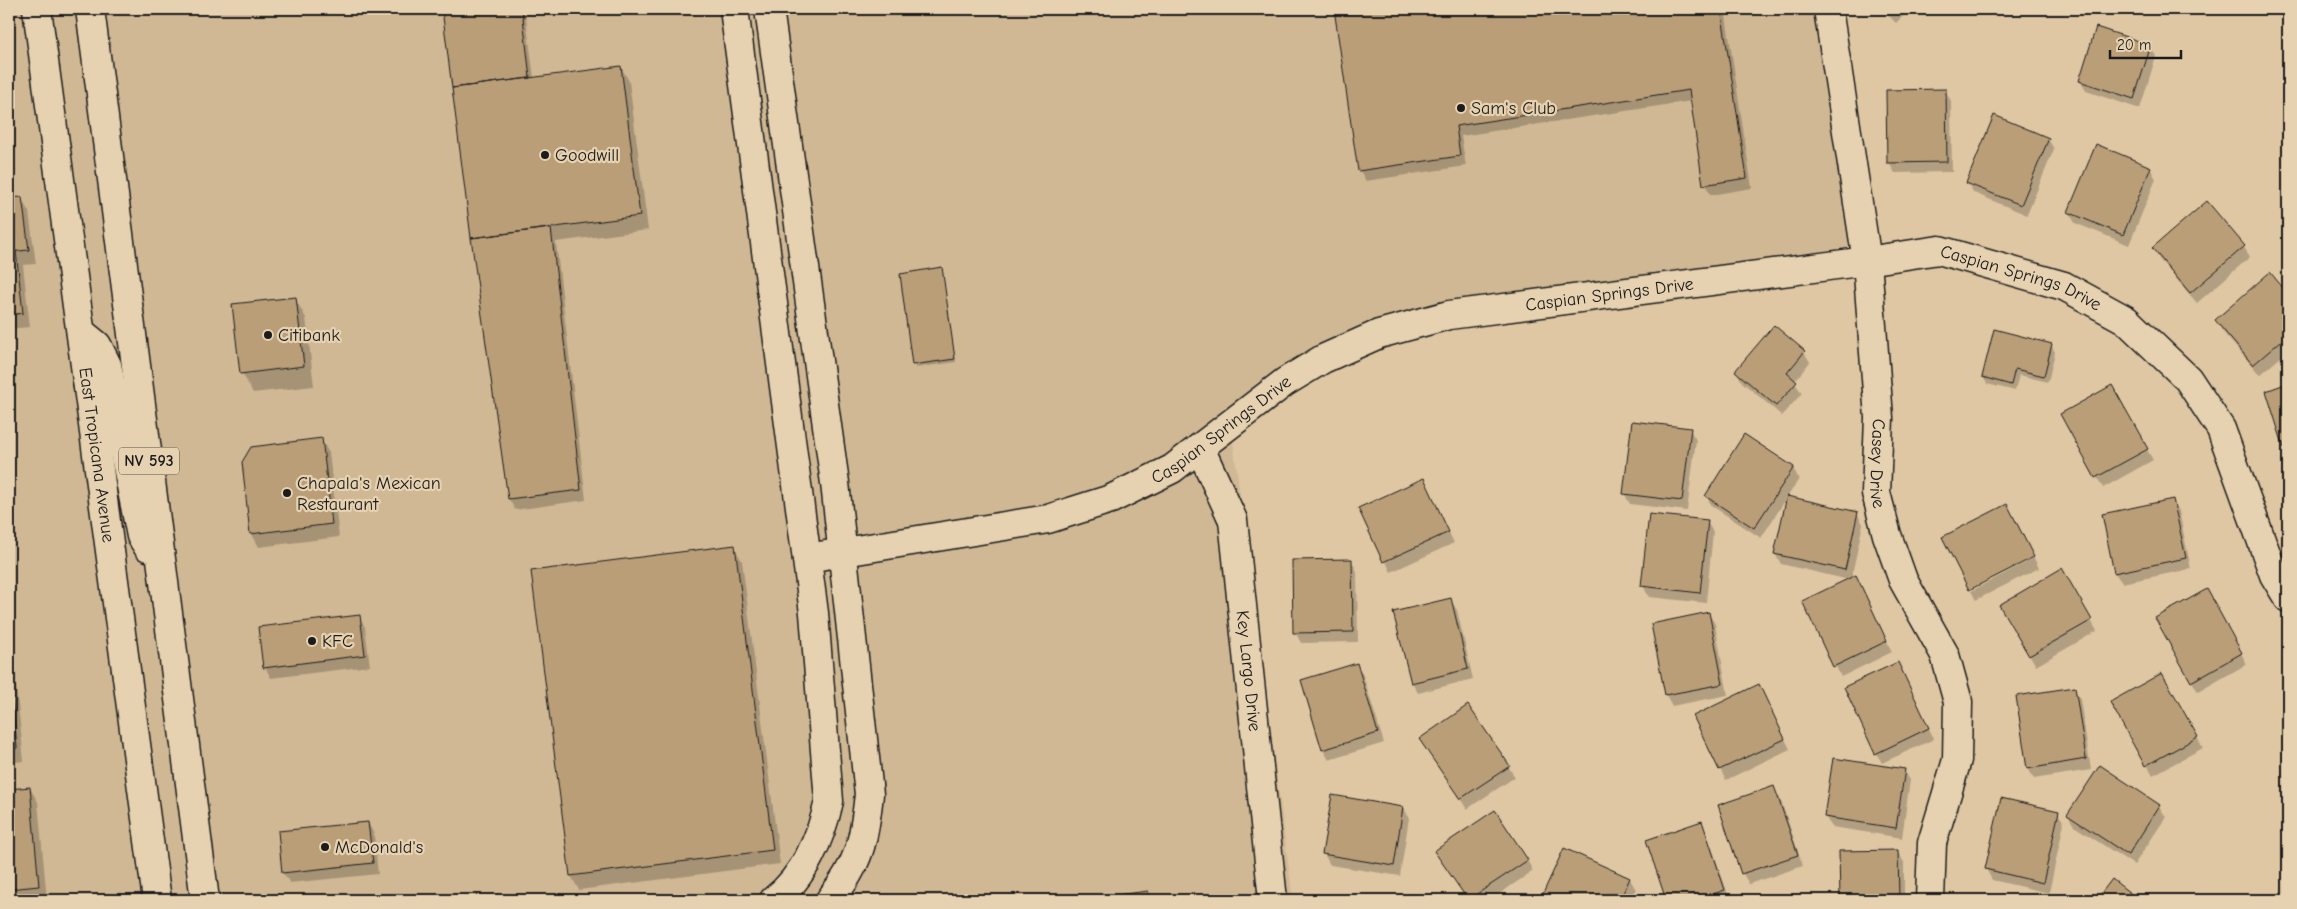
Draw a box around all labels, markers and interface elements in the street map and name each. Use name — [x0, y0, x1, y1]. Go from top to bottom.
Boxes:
scale bar — [2110, 28, 2181, 60]
text: 20 m — [2117, 36, 2151, 54]
place label: Sam's Club — [1471, 98, 1556, 119]
marker: Sam's Club — [1455, 102, 1467, 114]
place label: Goodwill — [555, 145, 619, 166]
marker: Goodwill — [539, 149, 551, 161]
street label: Caspian Springs Drive — [1938, 240, 2105, 315]
street label: Caspian Springs Drive — [1524, 273, 1695, 316]
place label: Citibank — [278, 325, 340, 346]
marker: Citibank — [262, 329, 274, 341]
street label: East Tropicana Avenue — [75, 366, 119, 544]
street label: Caspian Springs Drive — [1148, 371, 1295, 488]
street label: Casey Drive — [1865, 418, 1890, 510]
road number: NV 593 — [119, 448, 179, 474]
place label: Chapala's Mexican Restaurant — [297, 473, 441, 515]
marker: Chapala's Mexican Restaurant — [281, 487, 293, 499]
street label: Key Largo Drive — [1232, 609, 1266, 733]
place label: KFC — [322, 631, 353, 652]
marker: KFC — [306, 635, 318, 647]
place label: McDonald's — [335, 837, 423, 858]
marker: McDonald's — [319, 841, 331, 853]

